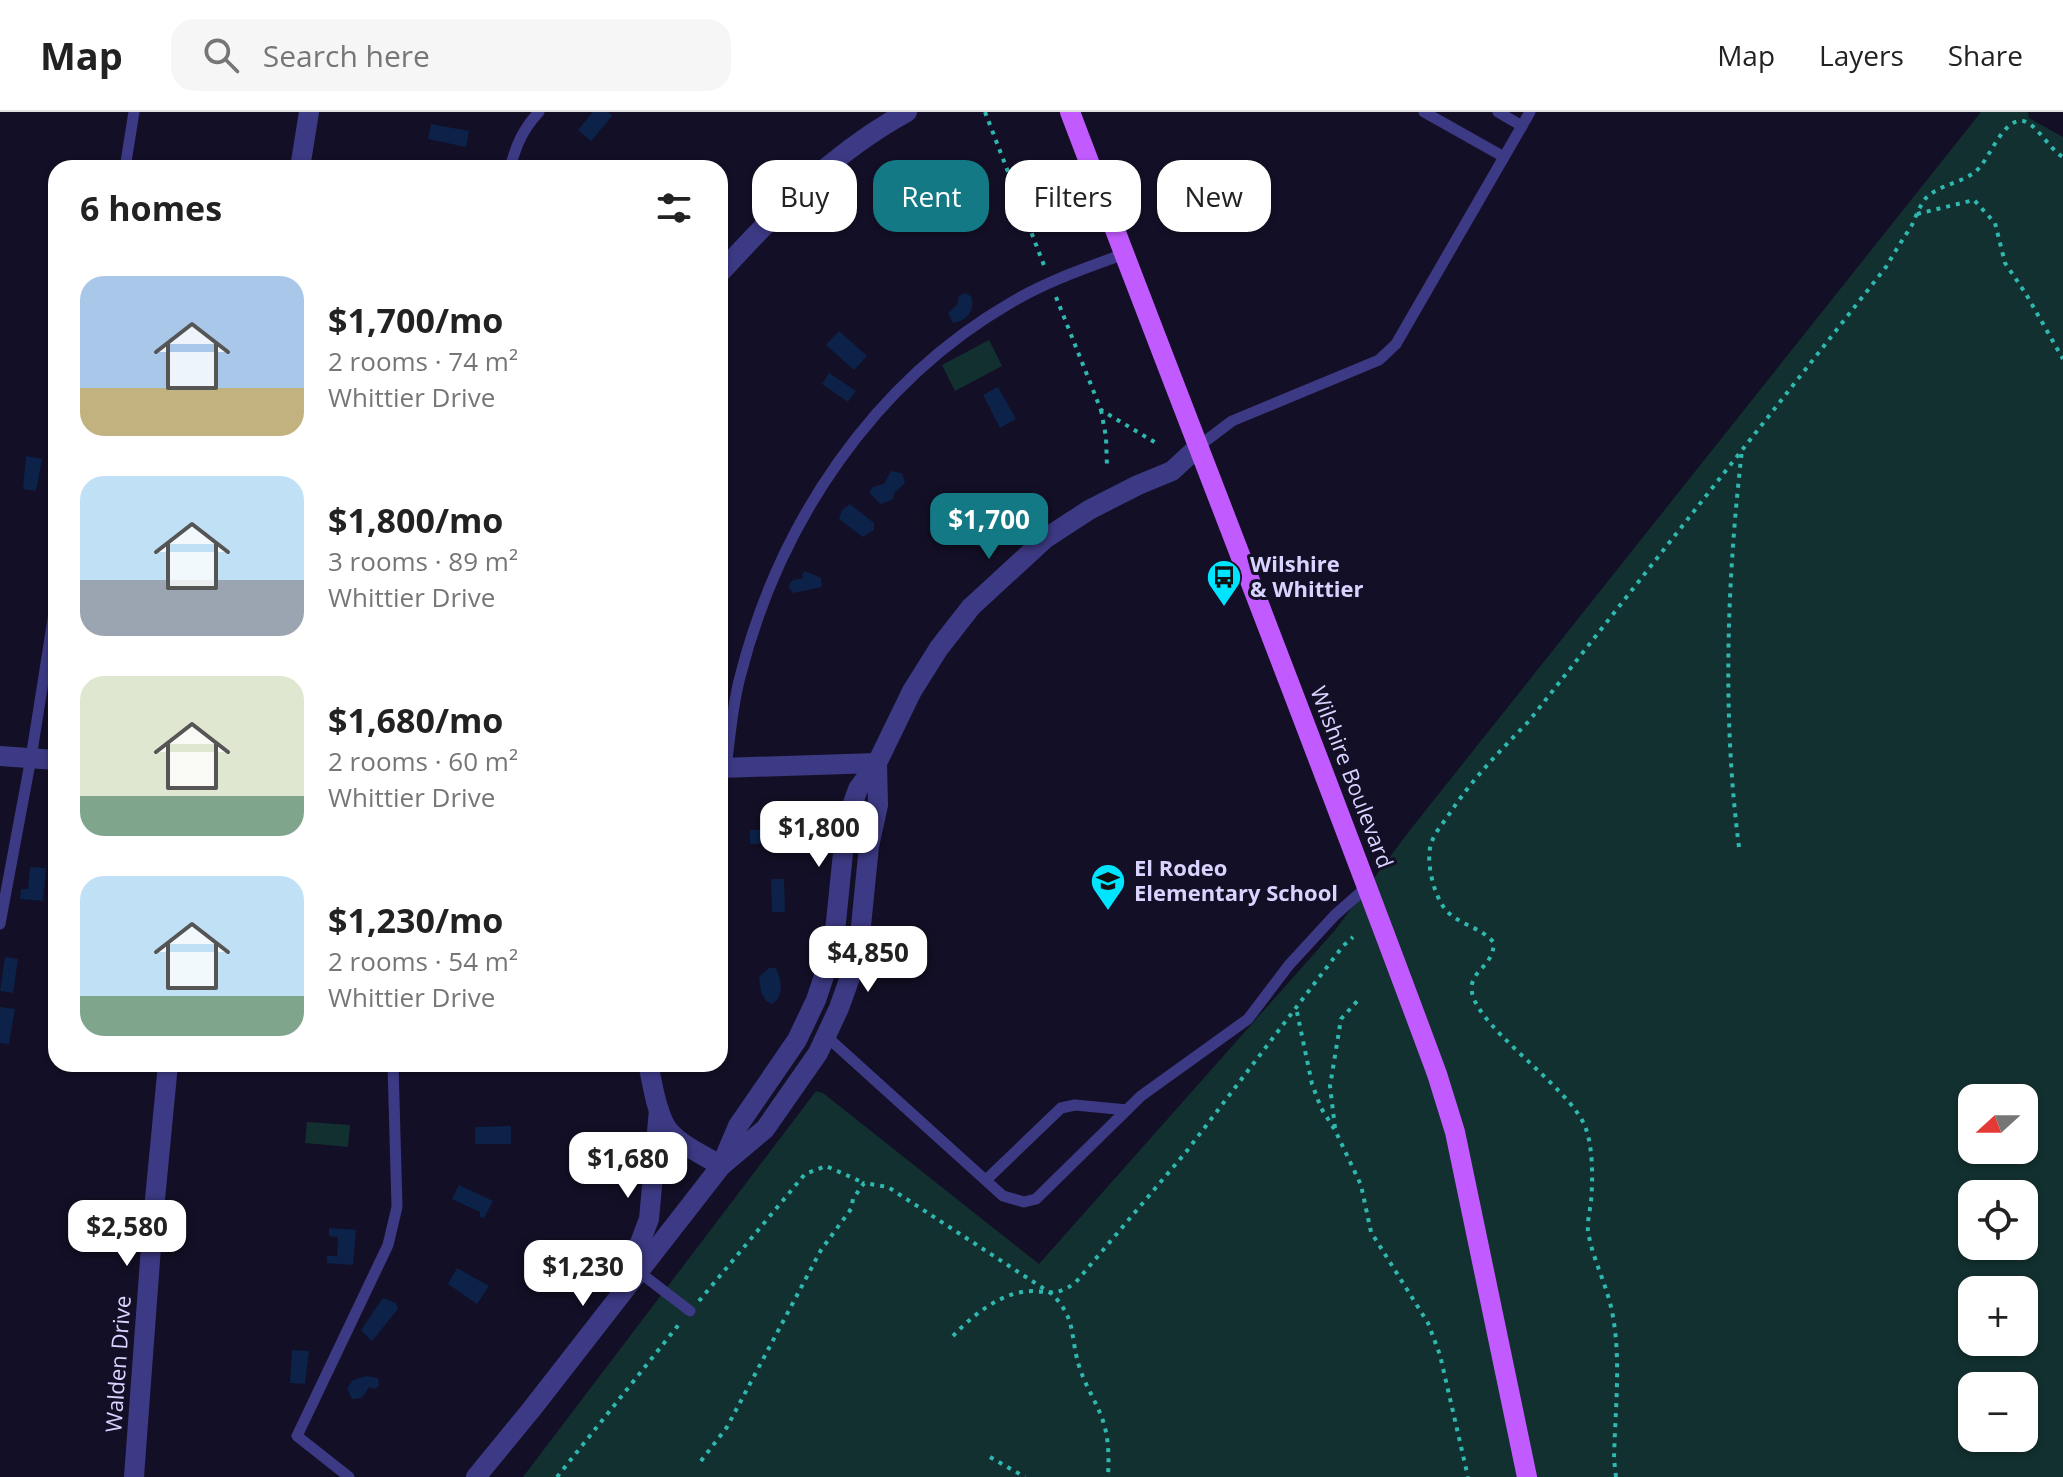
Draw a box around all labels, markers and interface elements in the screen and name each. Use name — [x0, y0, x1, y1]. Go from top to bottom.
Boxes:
search box — [171, 19, 731, 91]
text: Map — [40, 29, 123, 81]
icon: search — [199, 33, 243, 77]
text: Search here — [263, 35, 430, 76]
text: Map — [1717, 36, 1775, 74]
text: Layers — [1819, 36, 1904, 74]
text: Share — [1948, 36, 2023, 74]
chip: Buy — [752, 160, 857, 232]
chip: Rent — [873, 160, 989, 232]
chip: Filters — [1005, 160, 1141, 232]
chip: New — [1157, 160, 1271, 232]
text: 6 homes — [80, 185, 222, 231]
icon: filters — [652, 186, 696, 230]
text: $1,700/mo — [328, 297, 503, 343]
icon: home — [144, 308, 240, 404]
text: 2 rooms · 74 m² — [328, 343, 518, 379]
text: Whittier Drive — [328, 379, 495, 415]
pin: $1,700 — [924, 493, 1054, 561]
text: $1,800/mo — [328, 497, 503, 543]
text: $1,700 — [948, 501, 1030, 537]
icon: home — [144, 508, 240, 604]
text: 3 rooms · 89 m² — [328, 543, 518, 579]
place label: Wilshire & Whittier — [1250, 548, 1363, 603]
bus stop icon: Wilshire & Whittier — [1205, 558, 1243, 608]
text: Whittier Drive — [328, 579, 495, 615]
street label: Wilshire Boulevard — [1304, 681, 1401, 872]
text: $1,680/mo — [328, 697, 503, 743]
icon: home — [144, 708, 240, 804]
text: 2 rooms · 60 m² — [328, 743, 518, 779]
text: Whittier Drive — [328, 779, 495, 815]
pin: $1,800 — [754, 801, 884, 869]
text: $1,800 — [778, 809, 860, 845]
place label: El Rodeo Elementary School — [1134, 852, 1338, 907]
school or university icon: El Rodeo Elementary School — [1089, 862, 1127, 912]
text: $1,230/mo — [328, 897, 503, 943]
icon: home — [144, 908, 240, 1004]
pin: $4,850 — [803, 926, 933, 994]
text: $4,850 — [827, 934, 909, 970]
text: 2 rooms · 54 m² — [328, 943, 518, 979]
text: Whittier Drive — [328, 979, 495, 1015]
north arrow — [1958, 1084, 2038, 1164]
map controls — [1958, 1084, 2038, 1452]
pin: $1,680 — [563, 1132, 693, 1200]
text: $1,680 — [587, 1140, 669, 1176]
button: locate — [1958, 1180, 2038, 1260]
pin: $2,580 — [62, 1200, 192, 1268]
text: $2,580 — [86, 1208, 168, 1244]
pin: $1,230 — [518, 1240, 648, 1308]
text: $1,230 — [542, 1248, 624, 1284]
button: + — [1958, 1276, 2038, 1356]
street label: Walden Drive — [97, 1295, 137, 1433]
button: − — [1958, 1372, 2038, 1452]

